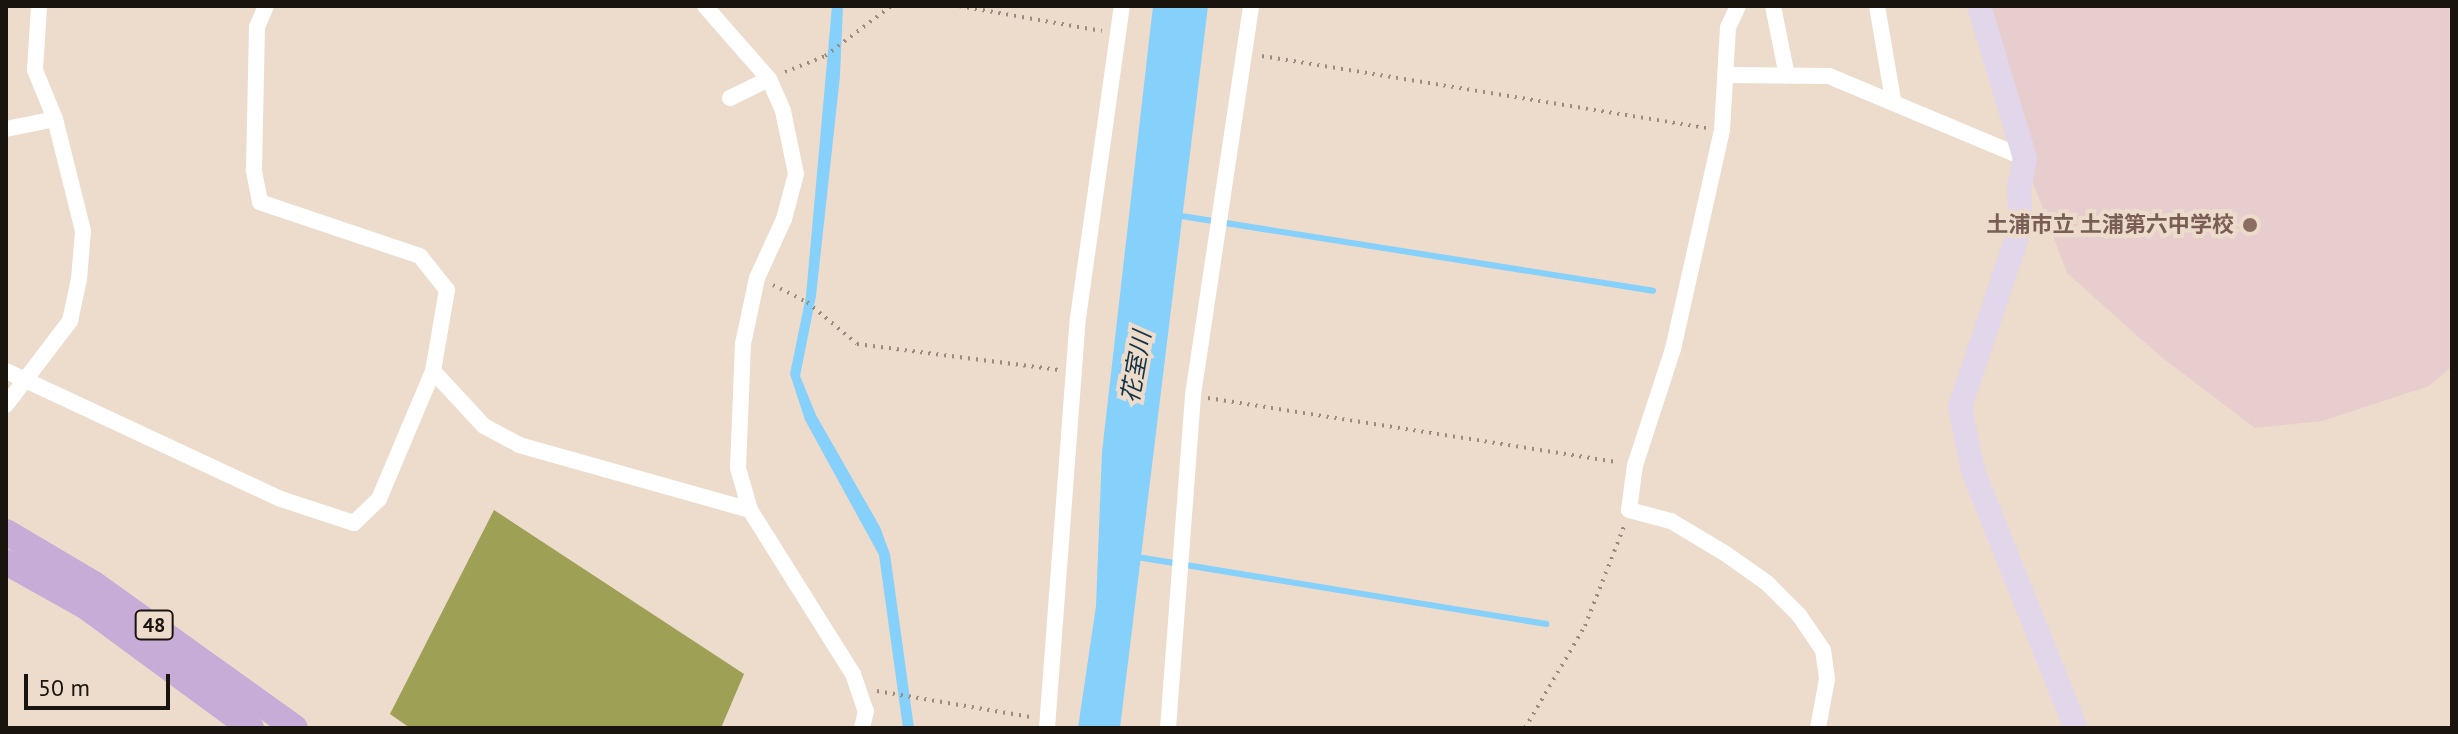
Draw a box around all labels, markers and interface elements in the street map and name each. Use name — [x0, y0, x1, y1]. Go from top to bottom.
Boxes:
place label: 土浦市立 土浦第六中学校 — [1986, 212, 2234, 238]
marker: 土浦市立 土浦第六中学校 — [2241, 216, 2259, 234]
water label: 花室川 — [1116, 329, 1156, 405]
road number: 48 — [134, 609, 174, 641]
scale bar — [28, 658, 174, 708]
text: 50 m — [38, 672, 90, 703]

